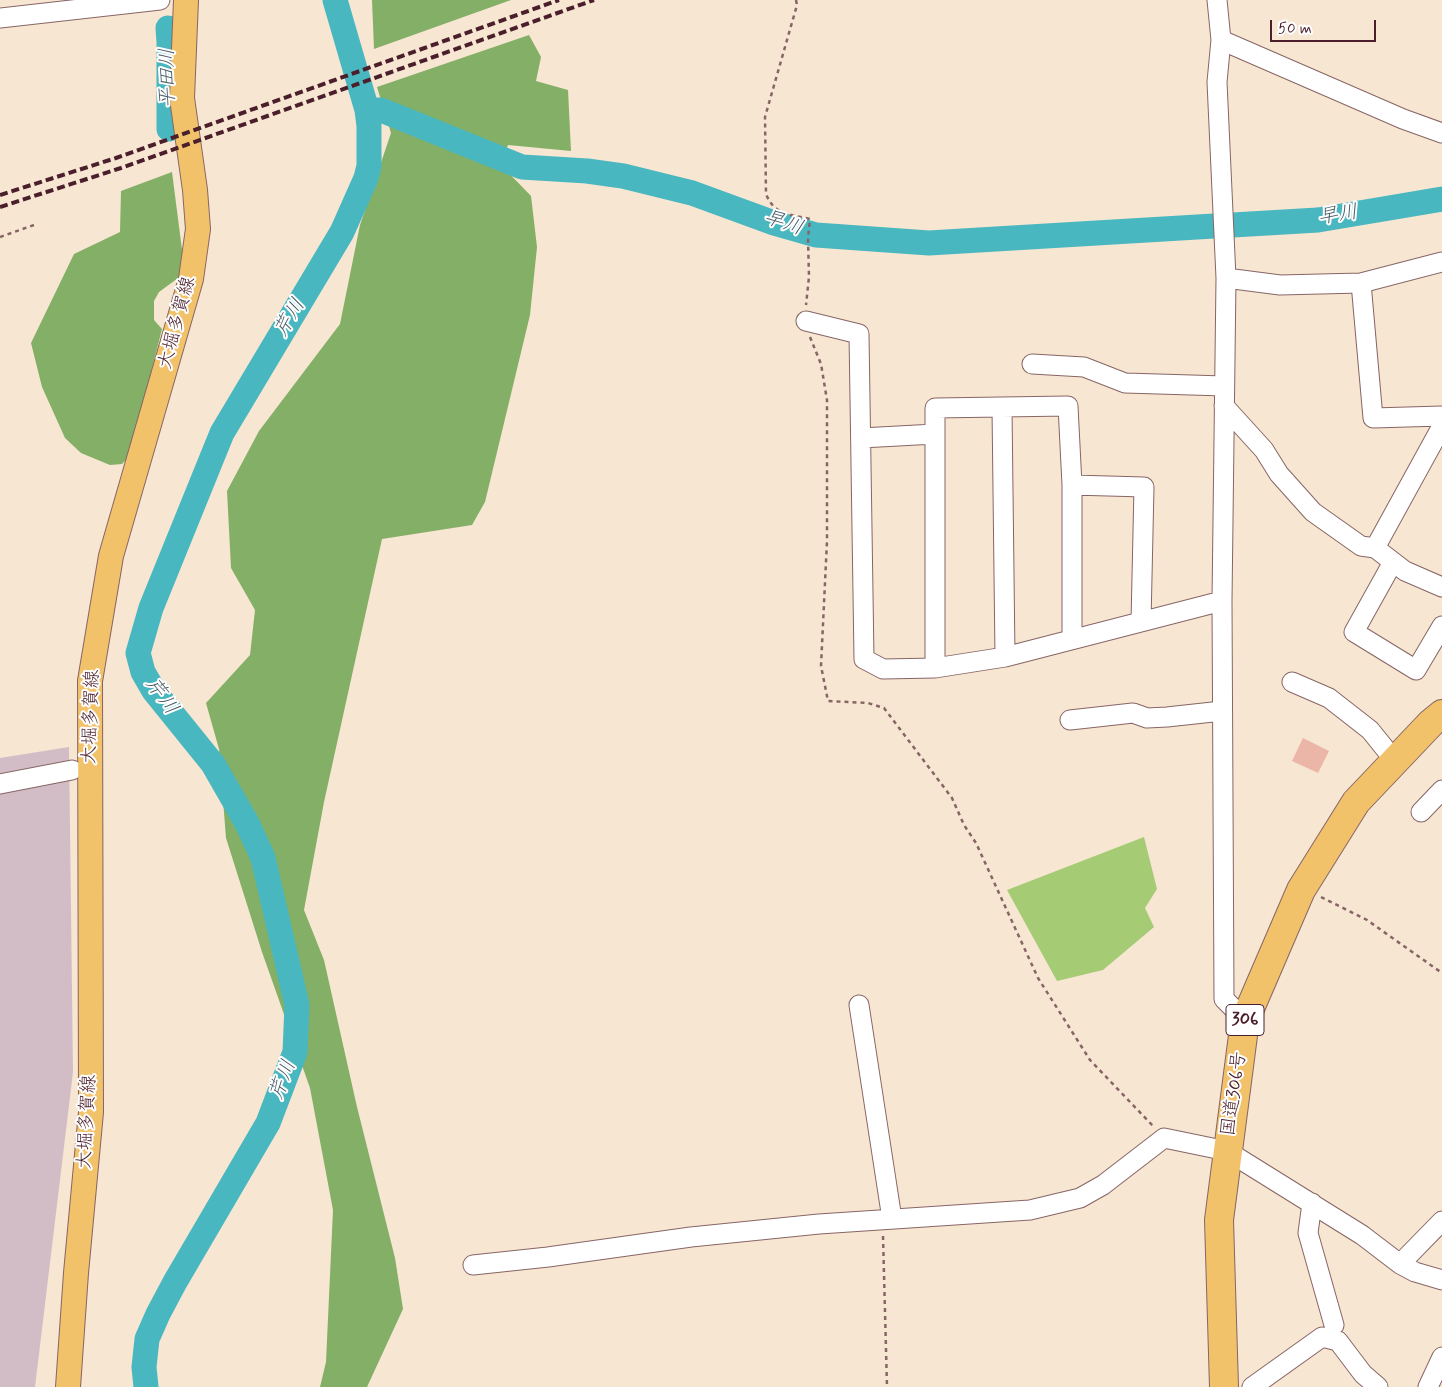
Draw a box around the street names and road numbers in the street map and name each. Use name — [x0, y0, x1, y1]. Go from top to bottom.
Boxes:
street label: 大堀多賀線 — [155, 274, 201, 372]
street label: 大堀多賀線 — [79, 669, 105, 765]
road number: 306 — [1226, 1004, 1264, 1036]
street label: 国道306号 — [1218, 1050, 1252, 1138]
street label: 大堀多賀線 — [74, 1074, 102, 1170]

